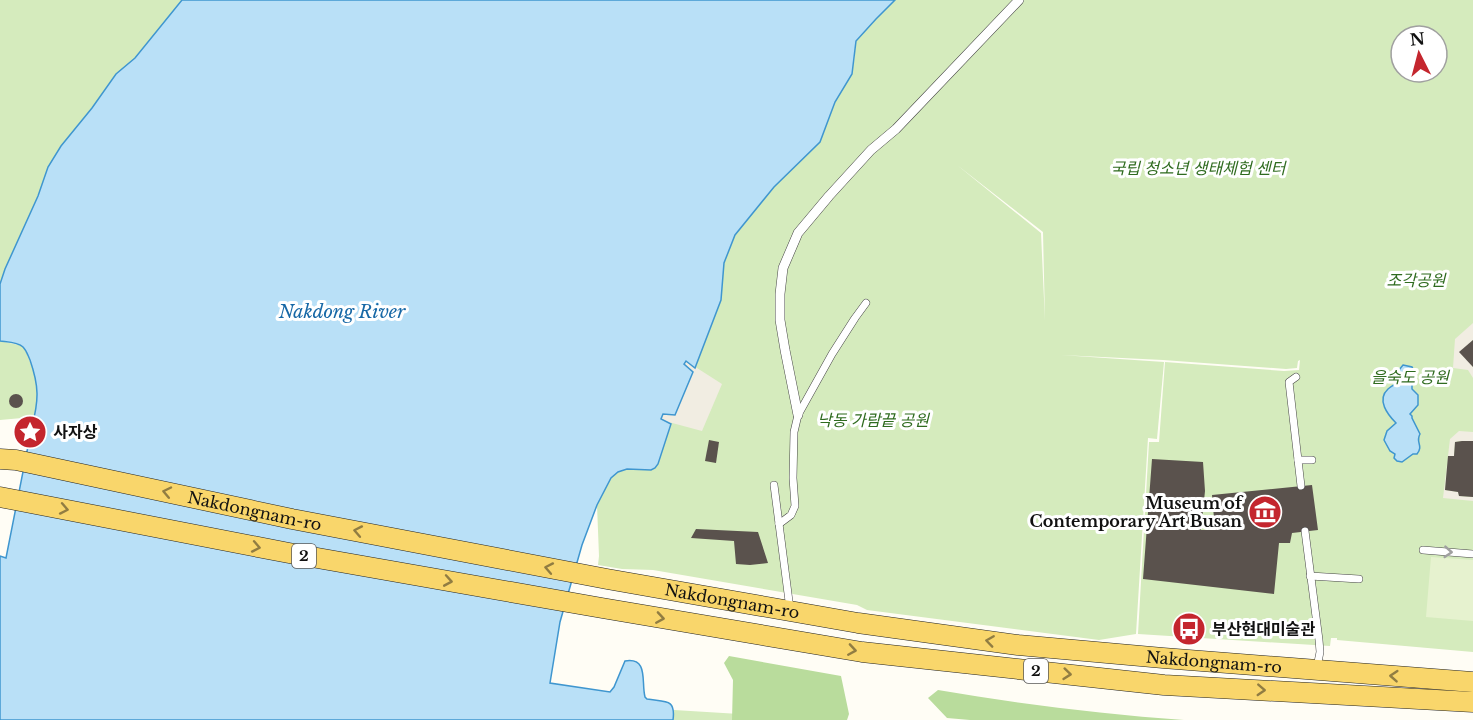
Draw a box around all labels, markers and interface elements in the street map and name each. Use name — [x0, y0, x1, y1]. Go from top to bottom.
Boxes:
north arrow — [1389, 24, 1449, 84]
text: N — [1409, 28, 1426, 50]
park label: 국립 청소년 생태체험 센터 — [1110, 158, 1288, 178]
park label: 조각공원 — [1387, 270, 1447, 290]
water label: Nakdong River — [278, 301, 406, 323]
park label: 을숙도 공원 — [1371, 367, 1450, 387]
park label: 낙동 가람끝 공원 — [817, 410, 930, 430]
place icon: 사자상 — [12, 414, 48, 450]
place label: 사자상 — [53, 422, 97, 442]
one-way arrow — [162, 486, 172, 499]
street label: Nakdongnam-ro — [186, 487, 323, 534]
place label: Museum of Contemporary Art Busan — [1030, 493, 1244, 531]
museum icon: Museum of Contemporary Art Busan — [1247, 494, 1283, 530]
one-way arrow — [59, 502, 69, 515]
one-way arrow — [353, 525, 363, 538]
one-way arrow — [250, 540, 260, 553]
road number: 2 — [292, 544, 316, 568]
one-way arrow — [1443, 545, 1452, 558]
one-way arrow — [544, 562, 554, 575]
one-way arrow — [442, 574, 452, 587]
street label: Nakdongnam-ro — [663, 579, 801, 623]
one-way arrow — [654, 611, 664, 624]
bus stop icon: 부산현대미술관 — [1171, 611, 1207, 647]
place label: 부산현대미술관 — [1212, 619, 1315, 639]
one-way arrow — [986, 635, 995, 647]
one-way arrow — [847, 643, 857, 656]
street label: Nakdongnam-ro — [1145, 647, 1283, 677]
road number: 2 — [1024, 659, 1048, 683]
one-way arrow — [1062, 667, 1071, 680]
one-way arrow — [1389, 669, 1398, 682]
one-way arrow — [1256, 684, 1265, 697]

